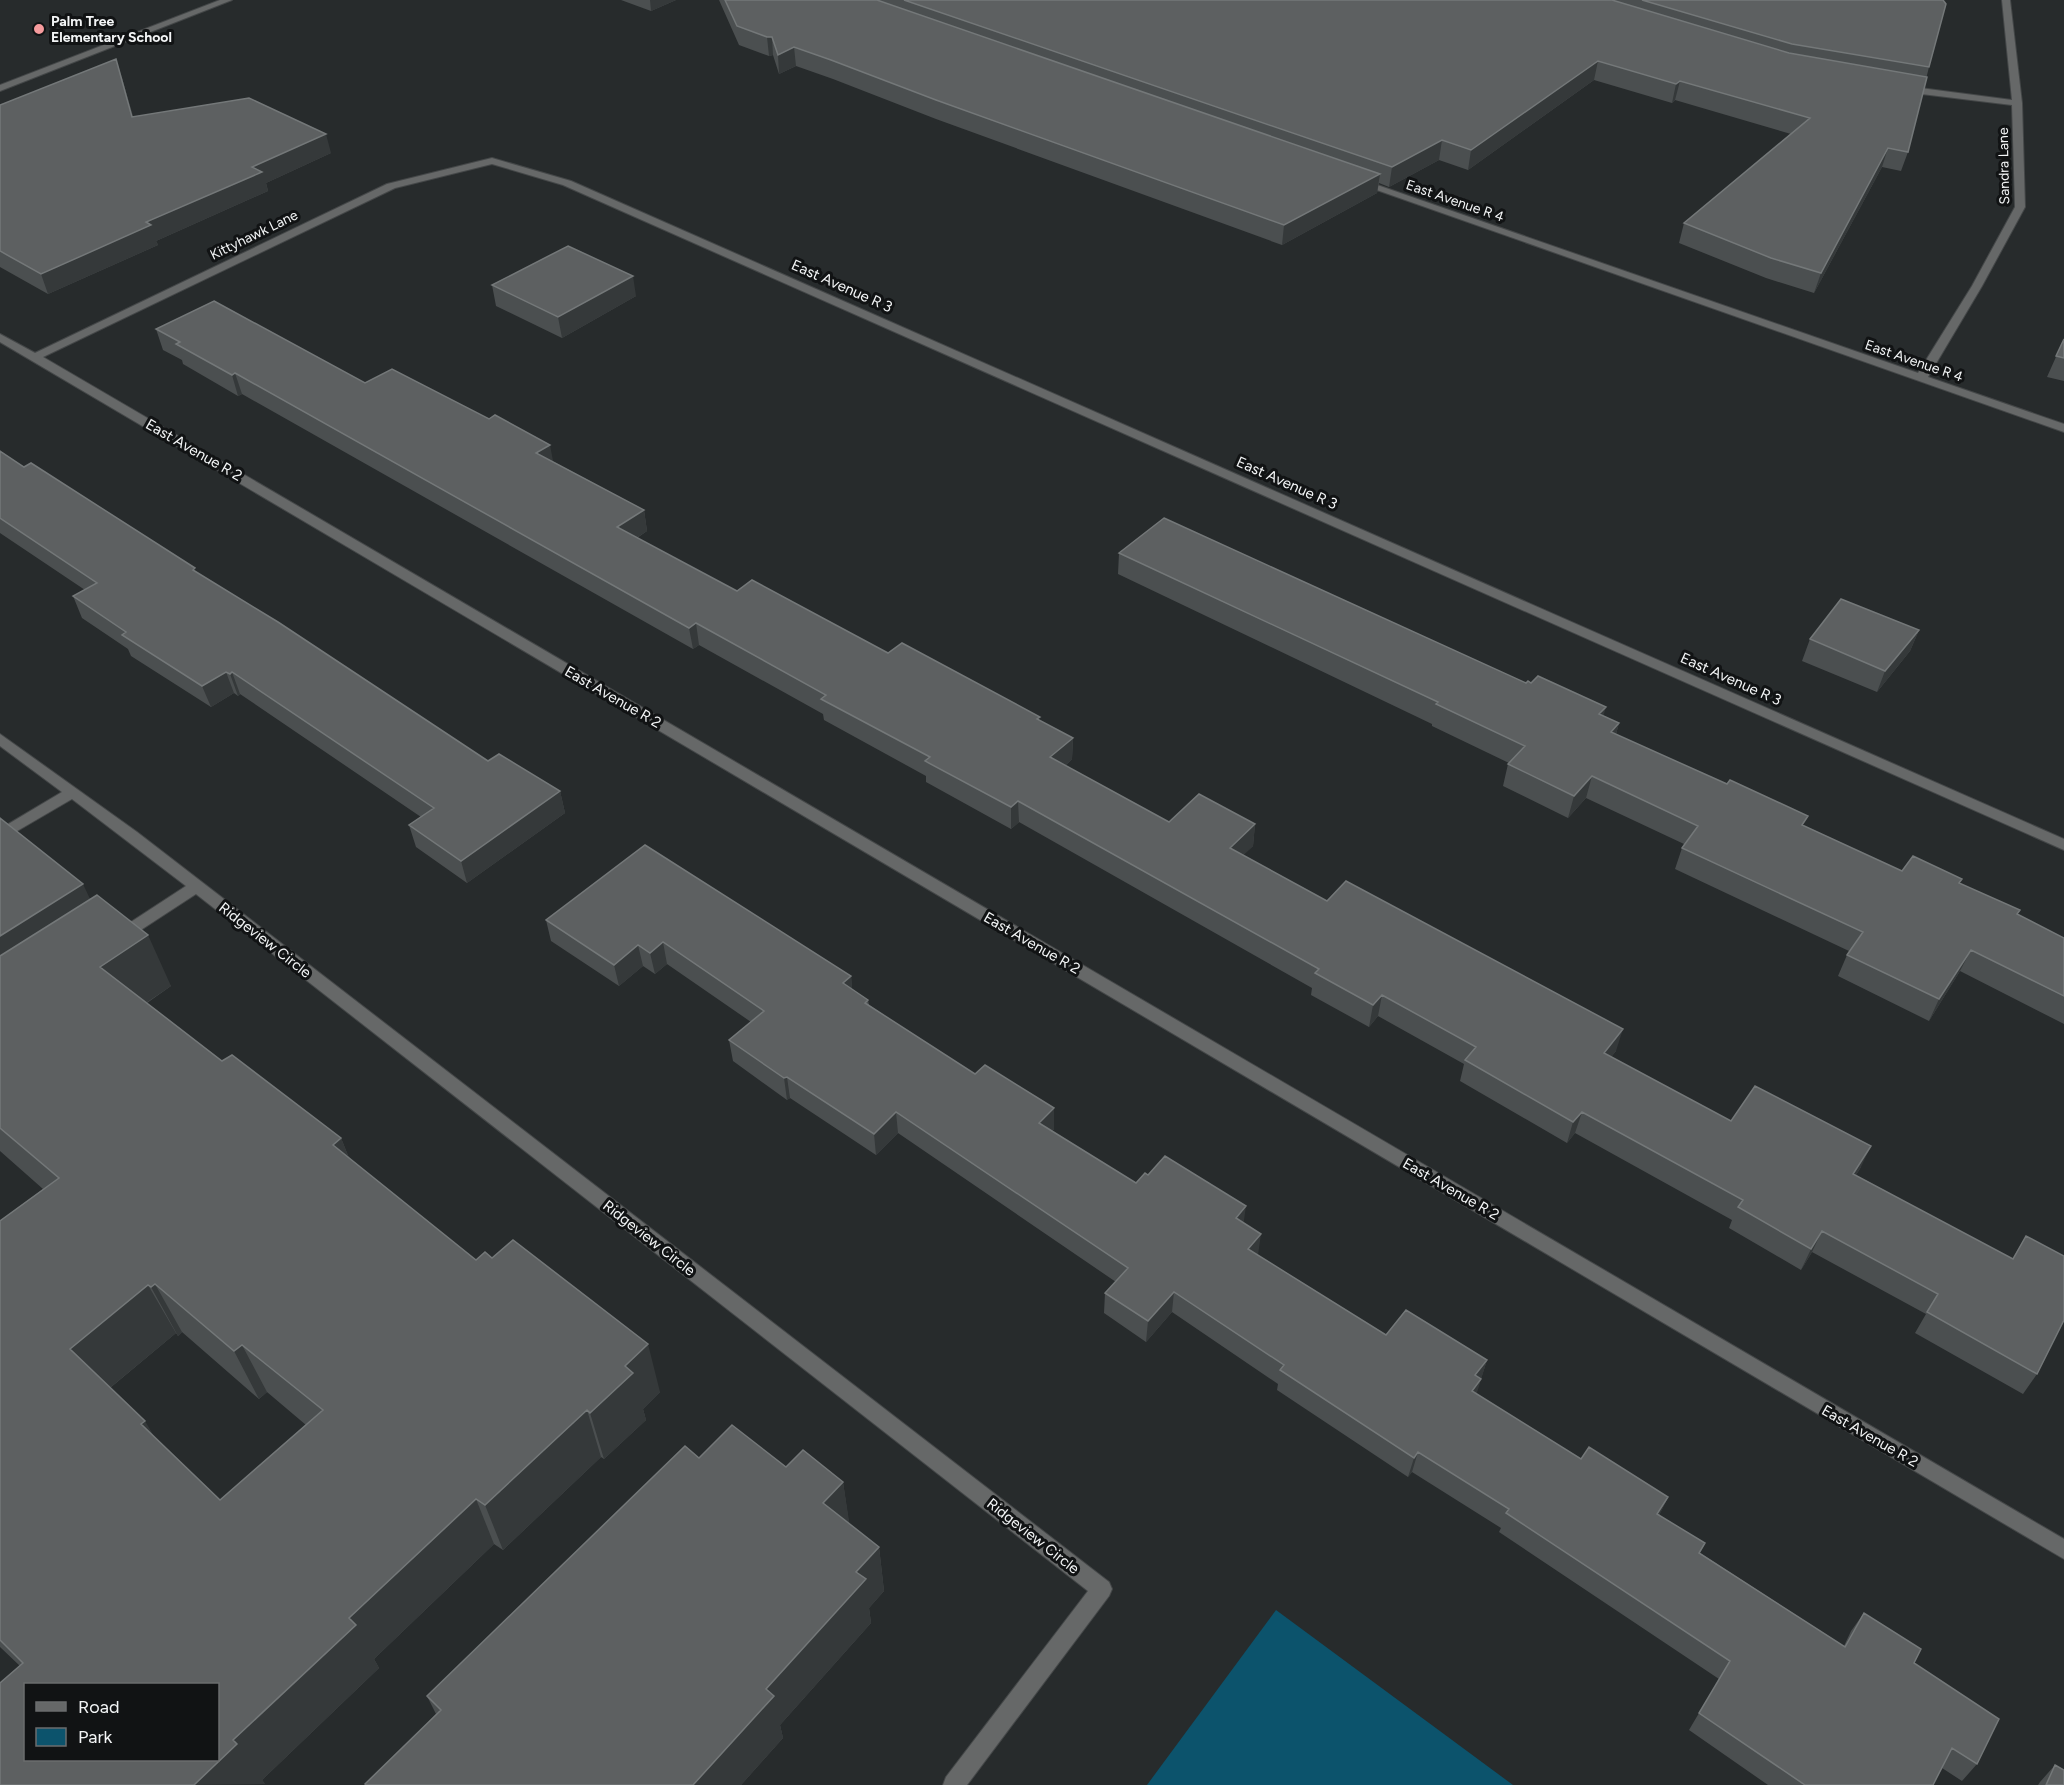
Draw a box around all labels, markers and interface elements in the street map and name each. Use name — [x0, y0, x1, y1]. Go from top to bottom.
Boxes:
place label: Palm Tree Elementary School — [51, 13, 172, 46]
marker: Palm Tree Elementary School — [32, 22, 46, 36]
street label: Sandra Lane — [1995, 127, 2013, 205]
street label: East Avenue R 4 — [1404, 176, 1506, 226]
street label: Kittyhawk Lane — [207, 206, 301, 264]
street label: East Avenue R 3 — [789, 256, 895, 316]
street label: East Avenue R 4 — [1863, 336, 1965, 386]
street label: East Avenue R 2 — [142, 415, 246, 485]
street label: East Avenue R 3 — [1234, 453, 1340, 513]
street label: East Avenue R 3 — [1678, 649, 1784, 709]
street label: East Avenue R 2 — [561, 662, 665, 732]
street label: Ridgeview Circle — [215, 898, 315, 982]
street label: East Avenue R 2 — [980, 908, 1084, 978]
street label: East Avenue R 2 — [1399, 1154, 1503, 1224]
street label: Ridgeview Circle — [599, 1196, 699, 1280]
street label: East Avenue R 2 — [1818, 1401, 1922, 1471]
street label: Ridgeview Circle — [983, 1494, 1083, 1578]
legend — [24, 1683, 219, 1761]
text: Road — [78, 1696, 119, 1718]
text: Park — [78, 1726, 113, 1748]

